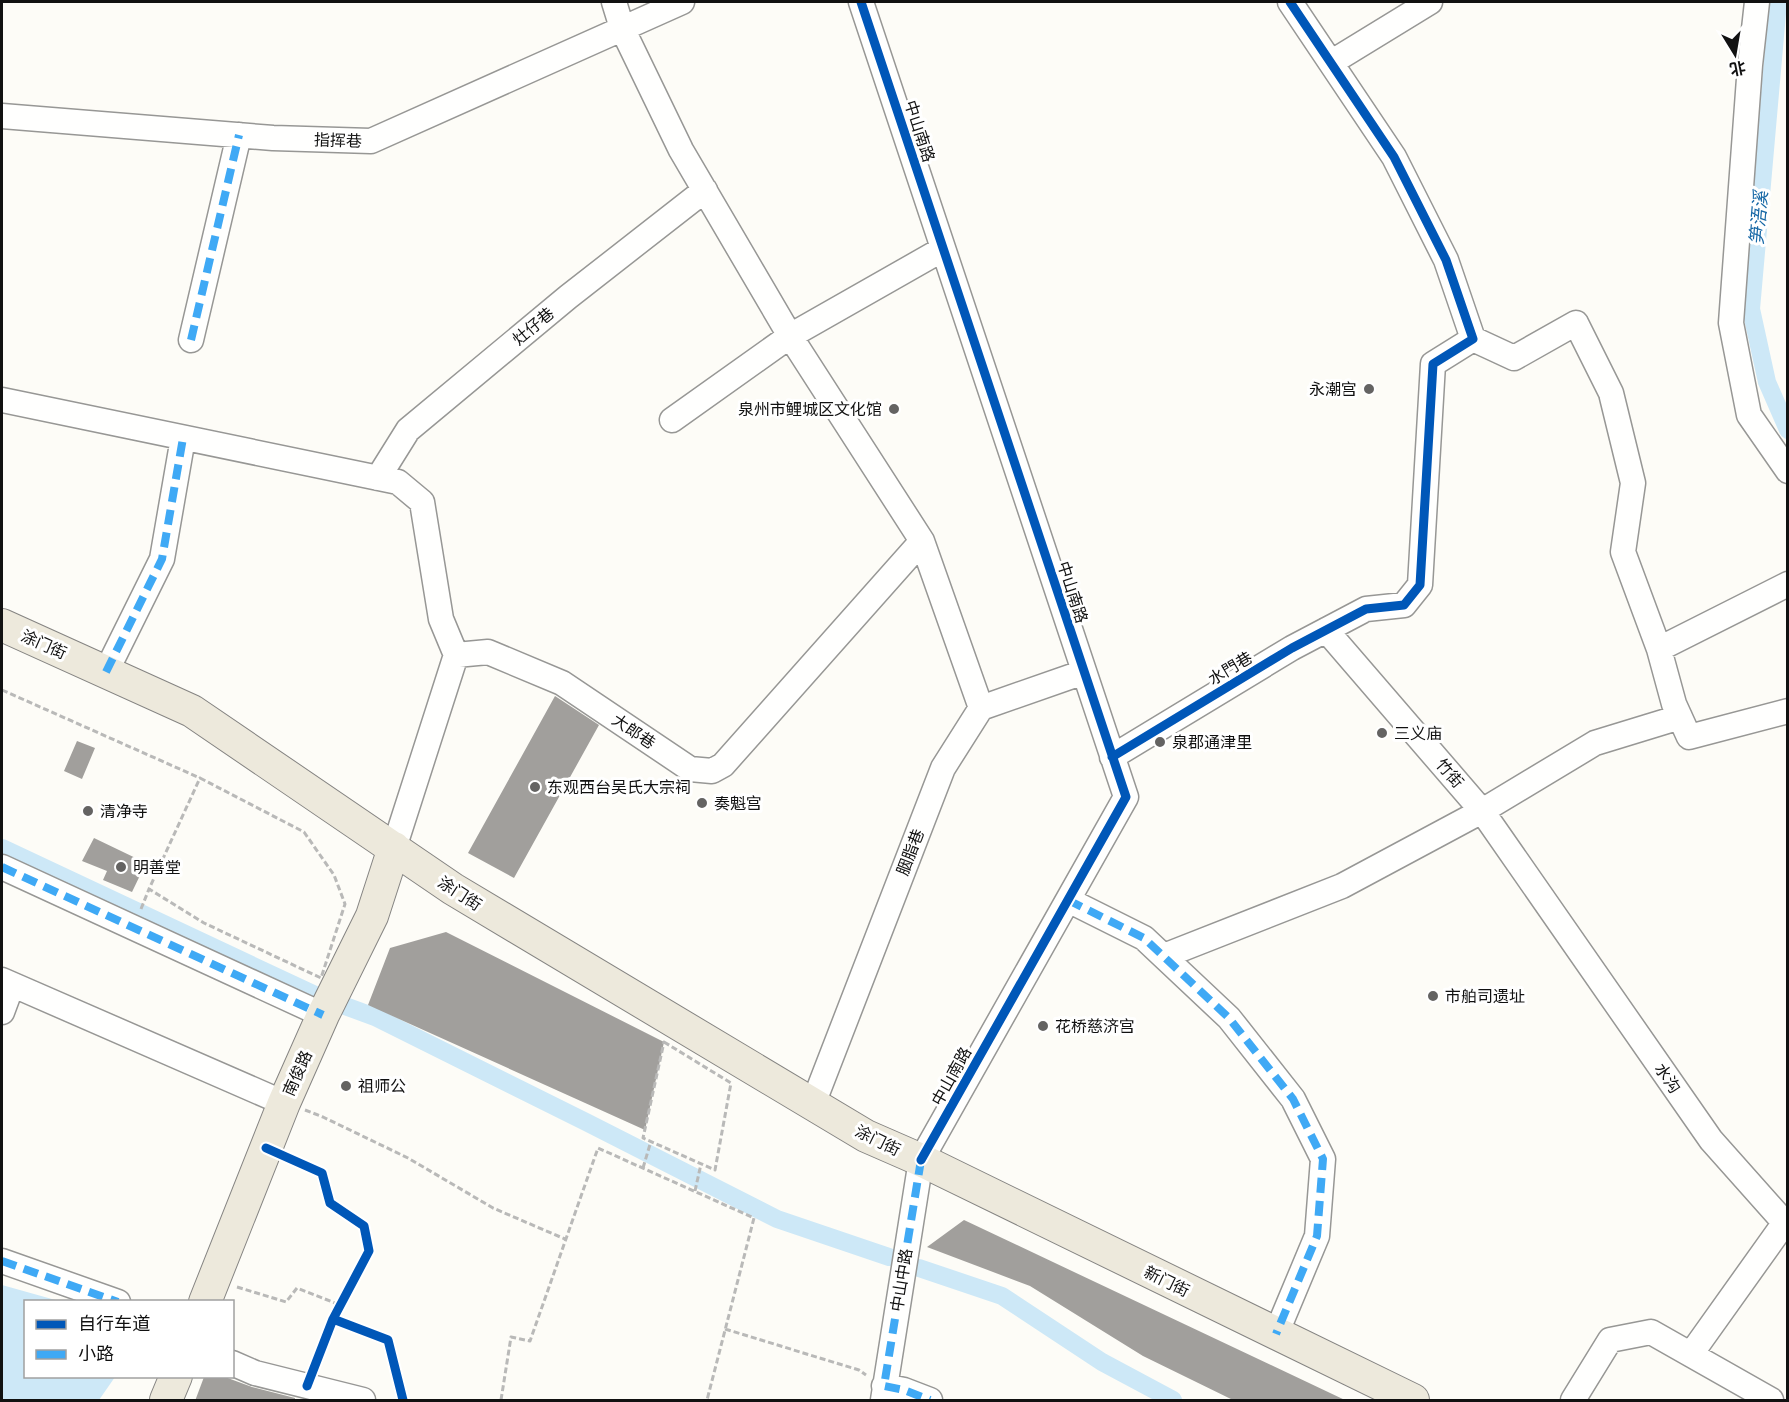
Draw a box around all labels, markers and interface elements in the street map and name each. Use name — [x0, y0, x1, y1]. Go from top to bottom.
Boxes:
north arrow — [1705, 24, 1765, 84]
text: 北 — [1728, 56, 1748, 83]
street label: 中山南路 — [900, 97, 942, 165]
street label: 指挥巷 — [314, 126, 362, 152]
water label: 笋浯溪 — [1742, 188, 1773, 246]
street label: 灶仔巷 — [506, 301, 558, 350]
place label: 永潮宫 — [1309, 376, 1357, 400]
marker: 永潮宫 — [1362, 382, 1376, 396]
place label: 泉州市鲤城区文化馆 — [738, 396, 882, 420]
marker: 泉州市鲤城区文化馆 — [887, 402, 901, 416]
street label: 中山南路 — [1053, 558, 1095, 626]
street label: 涂门街 — [18, 622, 71, 664]
street label: 水門巷 — [1203, 644, 1256, 690]
street label: 大郎巷 — [608, 707, 661, 754]
place label: 三义庙 — [1394, 720, 1442, 744]
marker: 三义庙 — [1375, 726, 1389, 740]
place label: 泉郡通津里 — [1172, 729, 1252, 753]
marker: 泉郡通津里 — [1153, 735, 1167, 749]
street label: 竹街 — [1431, 752, 1470, 792]
place label: 东观西台吴氏大宗祠 — [547, 774, 691, 798]
marker: 东观西台吴氏大宗祠 — [528, 780, 542, 794]
place label: 奏魁宫 — [714, 790, 762, 814]
marker: 奏魁宫 — [695, 796, 709, 810]
place label: 清净寺 — [100, 798, 148, 822]
marker: 清净寺 — [81, 804, 95, 818]
street label: 胭脂巷 — [889, 825, 929, 878]
place label: 明善堂 — [133, 854, 181, 878]
marker: 明善堂 — [114, 860, 128, 874]
street label: 涂门街 — [434, 869, 487, 915]
place label: 市舶司遗址 — [1445, 983, 1525, 1007]
marker: 市舶司遗址 — [1426, 989, 1440, 1003]
place label: 花桥慈济宫 — [1055, 1013, 1135, 1037]
marker: 花桥慈济宫 — [1036, 1019, 1050, 1033]
street label: 中山南路 — [924, 1042, 976, 1109]
street label: 南俊路 — [275, 1046, 317, 1099]
street label: 水沟 — [1650, 1057, 1688, 1097]
place label: 祖师公 — [358, 1073, 406, 1097]
marker: 祖师公 — [339, 1079, 353, 1093]
street label: 涂门街 — [852, 1118, 905, 1160]
street label: 中山中路 — [883, 1246, 917, 1313]
street label: 新门街 — [1141, 1259, 1194, 1301]
legend — [24, 1300, 234, 1378]
text: 自行车道 — [78, 1309, 150, 1336]
text: 小路 — [78, 1339, 114, 1366]

